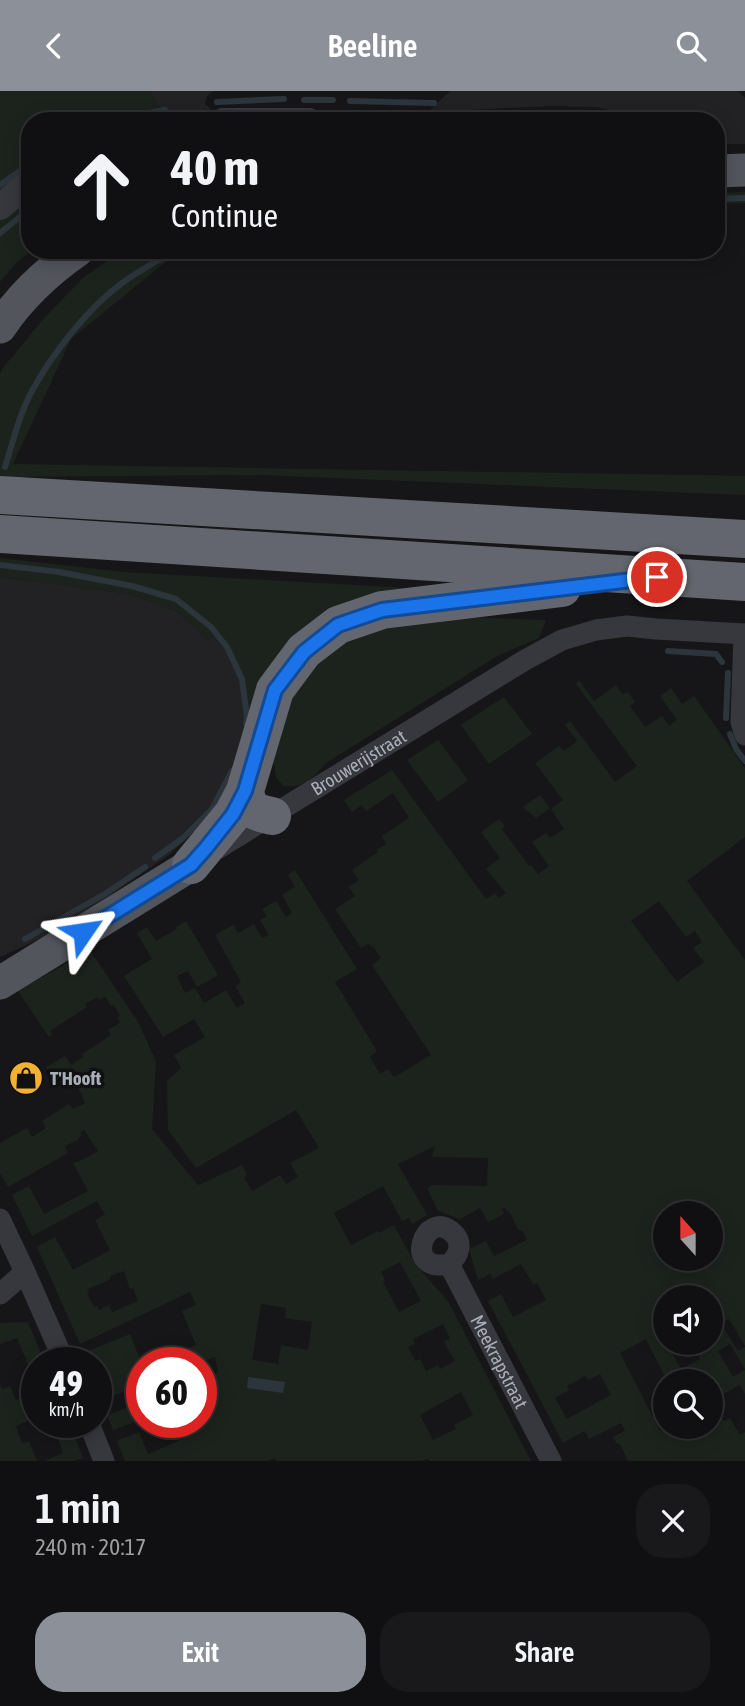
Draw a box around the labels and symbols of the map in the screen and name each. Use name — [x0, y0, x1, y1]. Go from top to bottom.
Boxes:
pin — [627, 547, 687, 607]
street label: Brouwerijstraat — [307, 725, 410, 800]
position arrow — [46, 895, 120, 969]
shop icon: T'Hooft — [7, 1059, 45, 1097]
place label: T'Hooft — [50, 1067, 102, 1089]
north arrow — [653, 1201, 723, 1271]
street label: Meekrapstraat — [466, 1311, 533, 1412]
speed limit sign: 60 — [126, 1347, 217, 1438]

